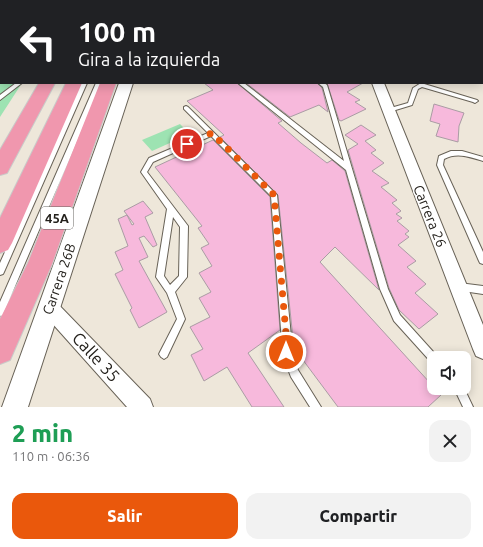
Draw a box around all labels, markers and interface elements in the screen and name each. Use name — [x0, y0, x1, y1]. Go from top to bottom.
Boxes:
icon: left — [12, 16, 64, 68]
text: 100 m — [78, 16, 156, 47]
text: Gira a la izquierda — [78, 49, 220, 69]
pin — [170, 127, 204, 161]
icon: arrive — [176, 133, 198, 155]
street label: Carrera 26 — [410, 183, 450, 250]
road number: 45A — [41, 207, 73, 229]
street label: Carrera 26B — [39, 241, 79, 317]
street label: Calle 35 — [69, 328, 124, 385]
position arrow — [265, 331, 307, 373]
map controls — [427, 351, 471, 395]
button: sound — [427, 351, 471, 395]
text: 2 min — [12, 420, 73, 447]
button: close — [429, 420, 471, 462]
text: 110 m · 06:36 — [12, 449, 90, 463]
button: Salir — [12, 493, 238, 539]
button: Compartir — [246, 493, 471, 539]

